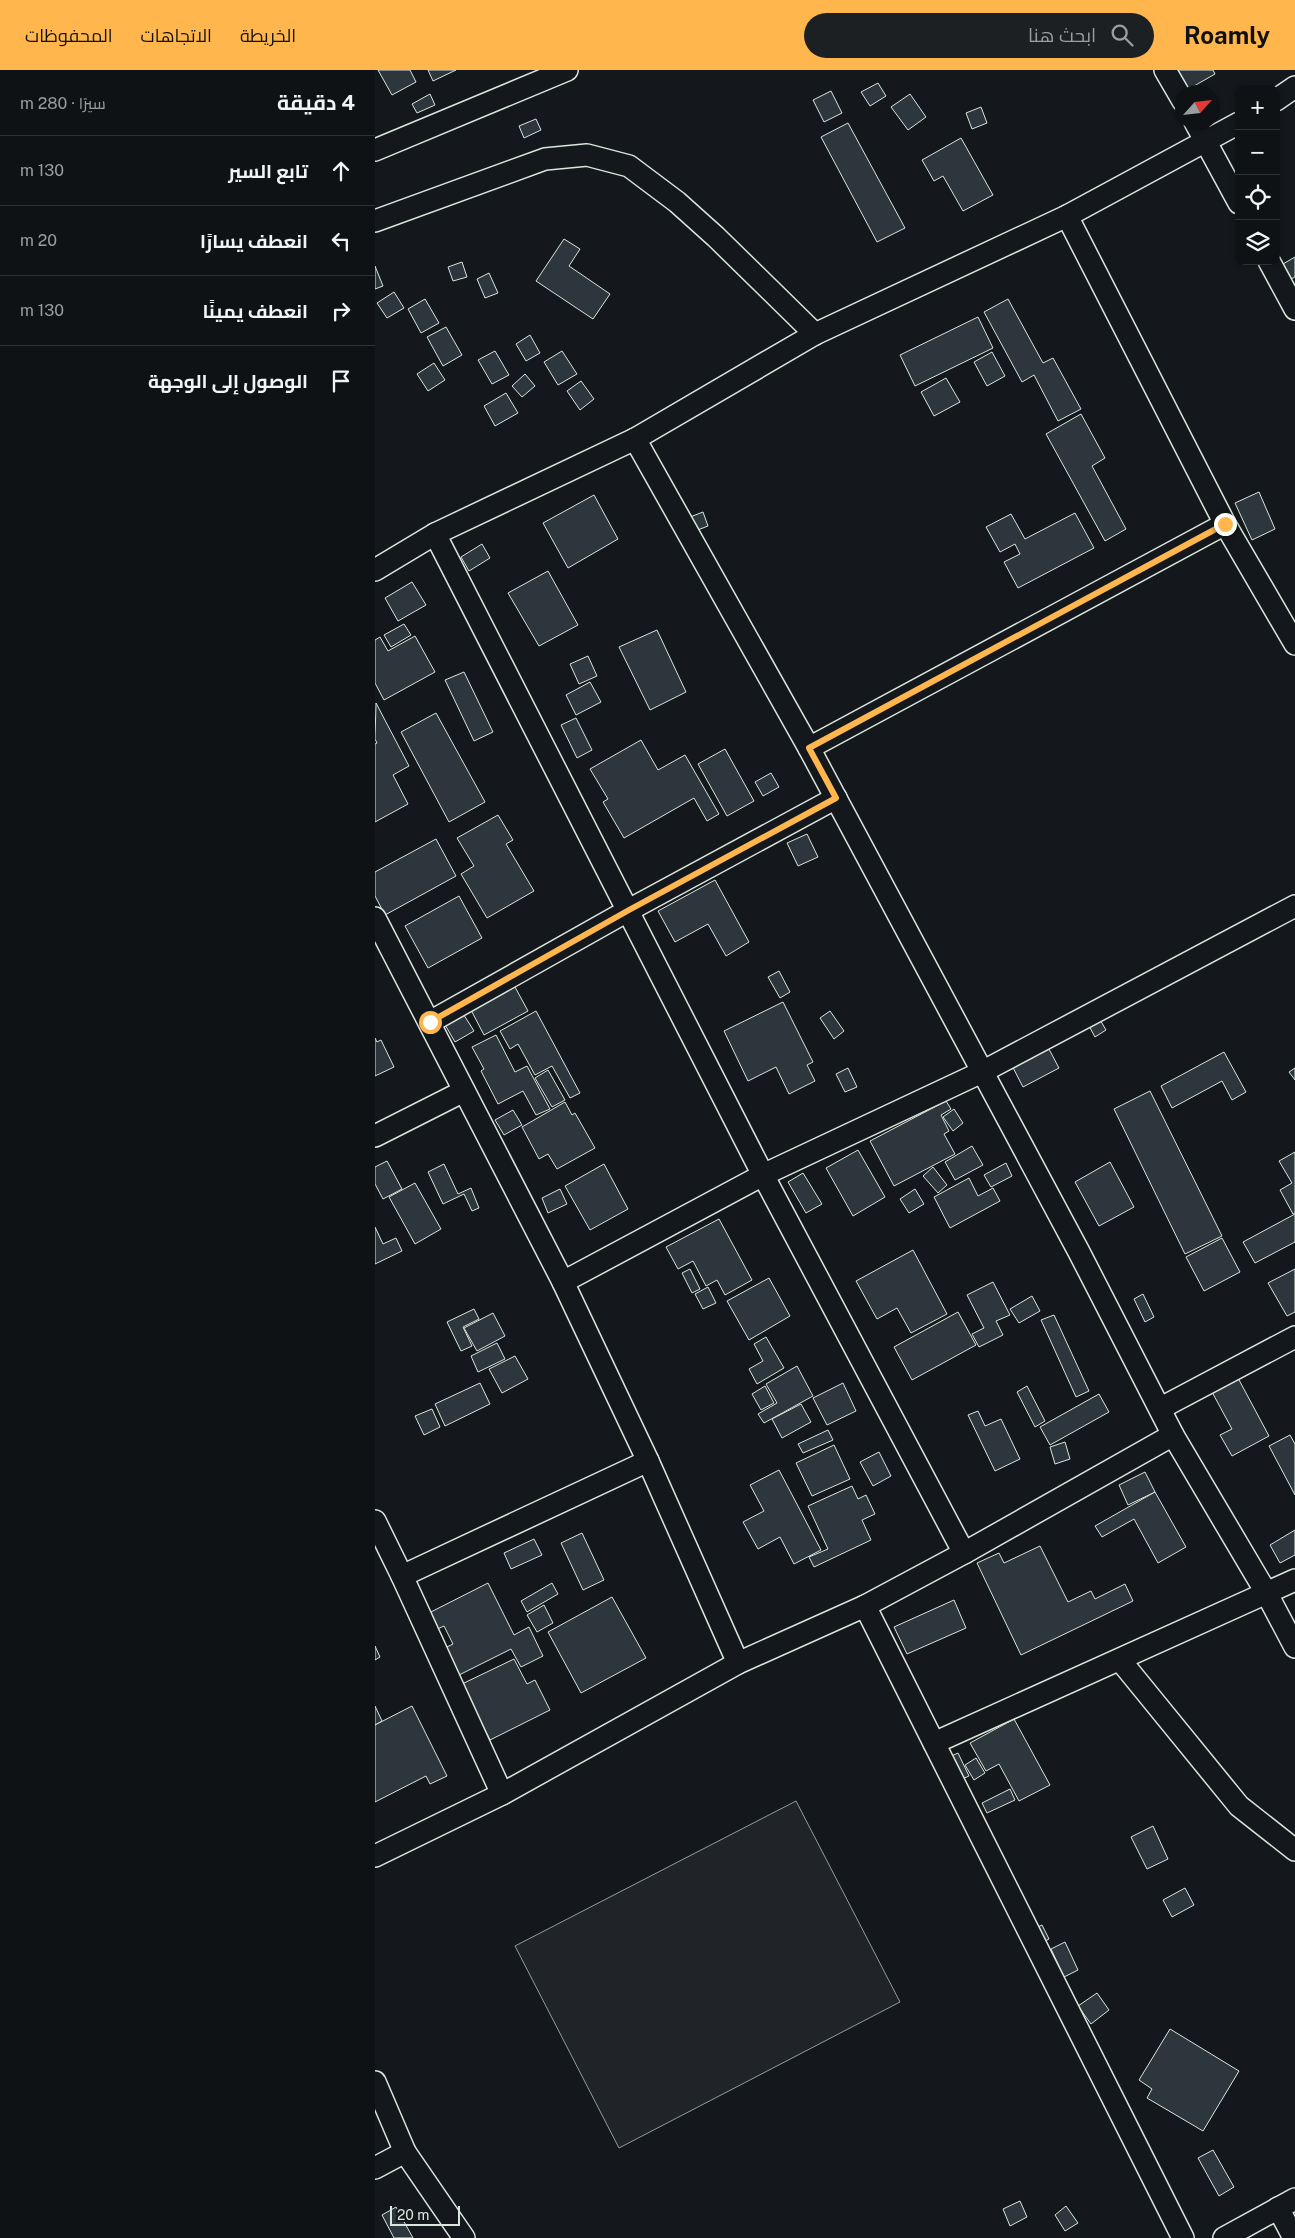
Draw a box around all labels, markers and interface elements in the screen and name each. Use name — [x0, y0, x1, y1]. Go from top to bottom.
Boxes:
search box — [804, 13, 1154, 58]
icon: search — [1108, 21, 1136, 49]
text: Roamly — [1184, 21, 1270, 49]
text: ابحث هنا — [1028, 24, 1096, 46]
text: المحفوظات — [25, 25, 113, 46]
text: الاتجاهات — [141, 25, 212, 46]
text: الخريطة — [240, 25, 296, 46]
north arrow — [1175, 85, 1220, 130]
map controls — [1235, 85, 1280, 265]
button: + — [1235, 85, 1280, 130]
text: 4 دقيقة — [277, 90, 355, 115]
text: سيرًا · 280 m — [20, 94, 106, 113]
button: − — [1235, 130, 1280, 175]
icon: ahead — [327, 157, 355, 185]
text: تابع السير — [228, 160, 308, 182]
text: 130 m — [20, 161, 64, 180]
button: locate — [1235, 175, 1280, 220]
button: layers — [1235, 220, 1280, 265]
icon: left — [327, 227, 355, 255]
text: انعطف يسارًا — [200, 230, 308, 252]
text: 20 m — [20, 231, 57, 250]
icon: right — [327, 297, 355, 325]
text: انعطف يمينًا — [202, 300, 308, 322]
text: 130 m — [20, 301, 64, 320]
icon: arrive — [327, 367, 355, 395]
text: الوصول إلى الوجهة — [148, 370, 308, 392]
route end — [1214, 513, 1237, 536]
route start — [419, 1011, 442, 1034]
scale bar — [390, 2203, 460, 2226]
text: 20 m — [397, 2207, 429, 2223]

